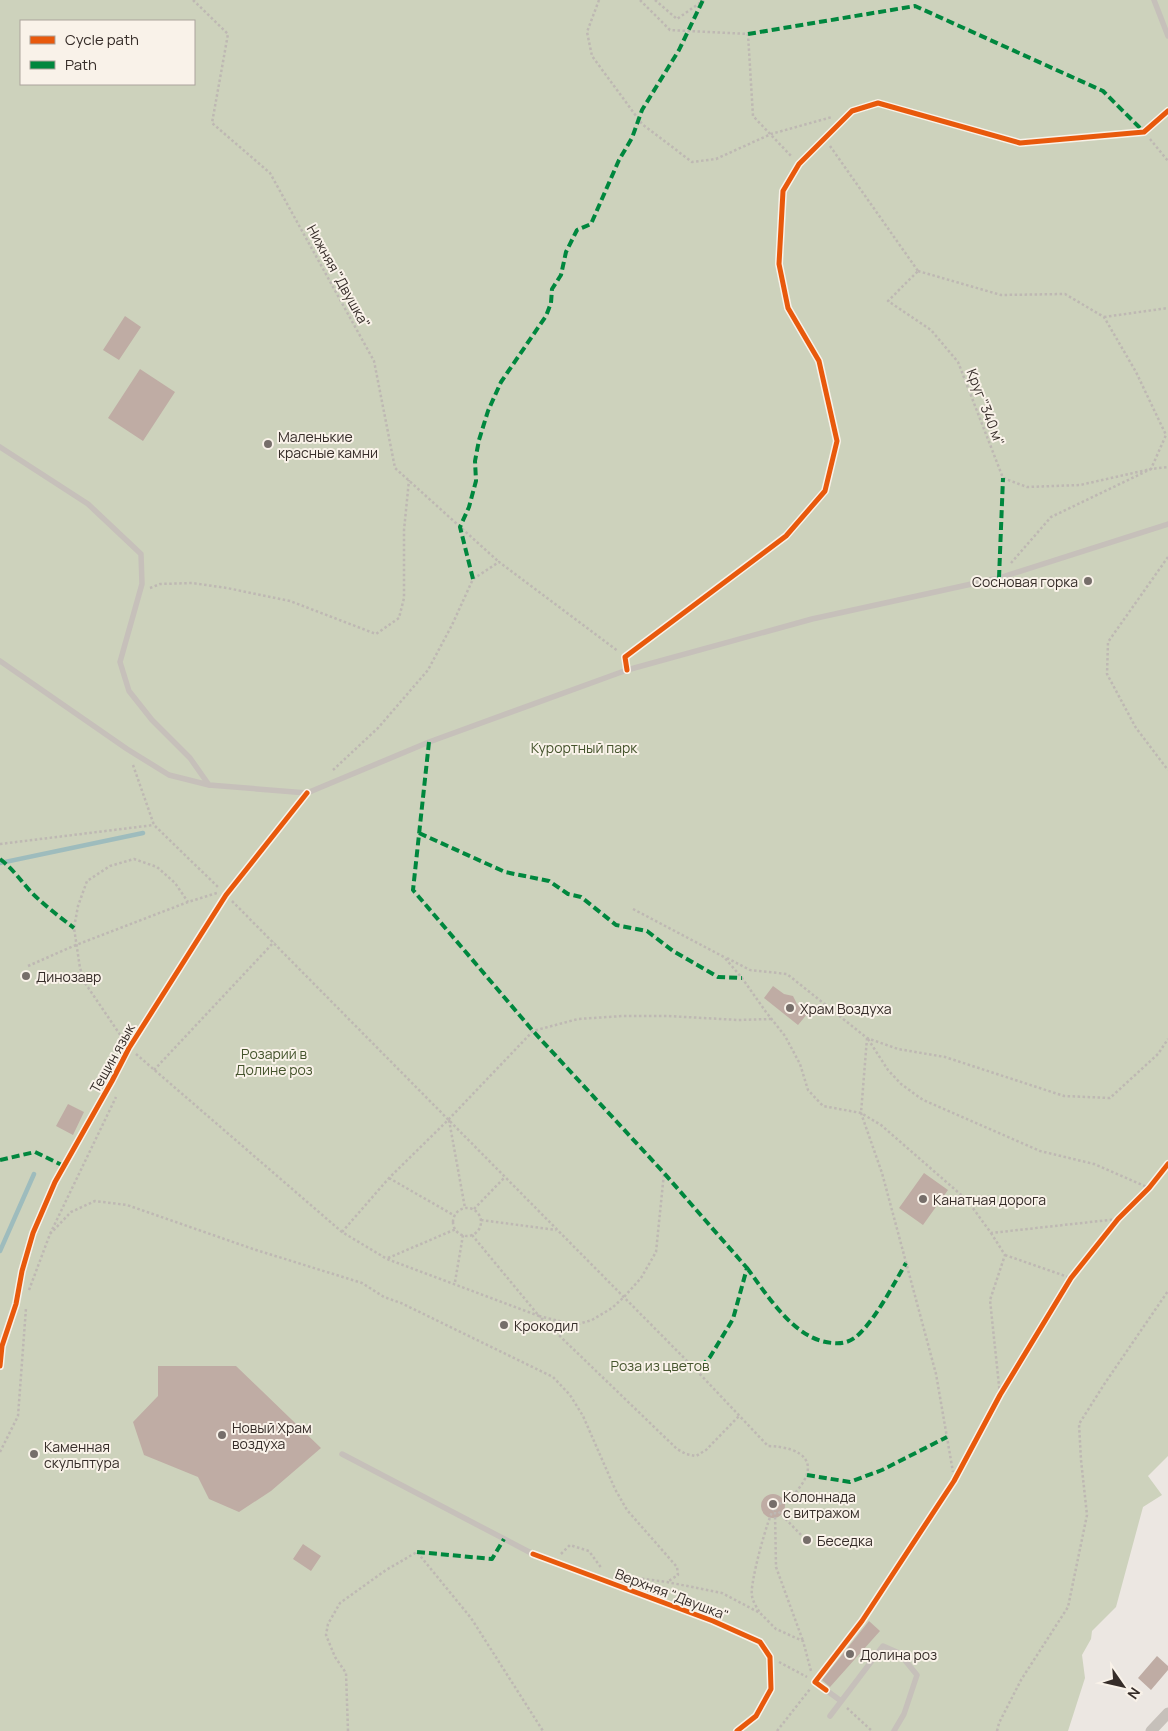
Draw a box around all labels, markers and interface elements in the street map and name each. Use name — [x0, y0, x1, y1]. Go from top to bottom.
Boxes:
legend — [20, 20, 195, 85]
text: Cycle path — [65, 29, 139, 50]
text: Path — [65, 54, 97, 75]
street label: Нижняя "Двушка" — [303, 221, 375, 331]
street label: Круг "340 м" — [963, 366, 1009, 448]
place label: Маленькие красные камни — [278, 427, 378, 462]
marker: Маленькие красные камни — [262, 438, 274, 450]
place label: Сосновая горка — [972, 572, 1078, 591]
marker: Сосновая горка — [1082, 575, 1094, 587]
park label: Курортный парк — [531, 738, 638, 757]
place label: Динозавр — [36, 967, 101, 986]
marker: Динозавр — [20, 970, 32, 982]
place label: Храм Воздуха — [800, 999, 891, 1018]
marker: Храм Воздуха — [784, 1002, 796, 1014]
street label: Тещин язык — [85, 1019, 139, 1096]
park label: Розарий в Долине роз — [235, 1044, 313, 1079]
place label: Канатная дорога — [933, 1190, 1046, 1209]
marker: Канатная дорога — [917, 1193, 929, 1205]
place label: Крокодил — [514, 1316, 578, 1335]
marker: Крокодил — [498, 1319, 510, 1331]
park label: Роза из цветов — [610, 1356, 710, 1375]
place label: Новый Храм воздуха — [232, 1418, 312, 1453]
marker: Новый Храм воздуха — [216, 1429, 228, 1441]
place label: Каменная скульптура — [44, 1437, 120, 1472]
marker: Каменная скульптура — [28, 1448, 40, 1460]
place label: Колоннада с витражом — [783, 1487, 860, 1522]
marker: Колоннада с витражом — [767, 1498, 779, 1510]
place label: Беседка — [817, 1531, 873, 1550]
marker: Беседка — [801, 1534, 813, 1546]
street label: Верхняя "Двушка" — [613, 1564, 731, 1624]
place label: Долина роз — [860, 1645, 937, 1664]
marker: Долина роз — [844, 1648, 856, 1660]
north arrow — [1098, 1661, 1148, 1711]
text: N — [1124, 1684, 1145, 1703]

